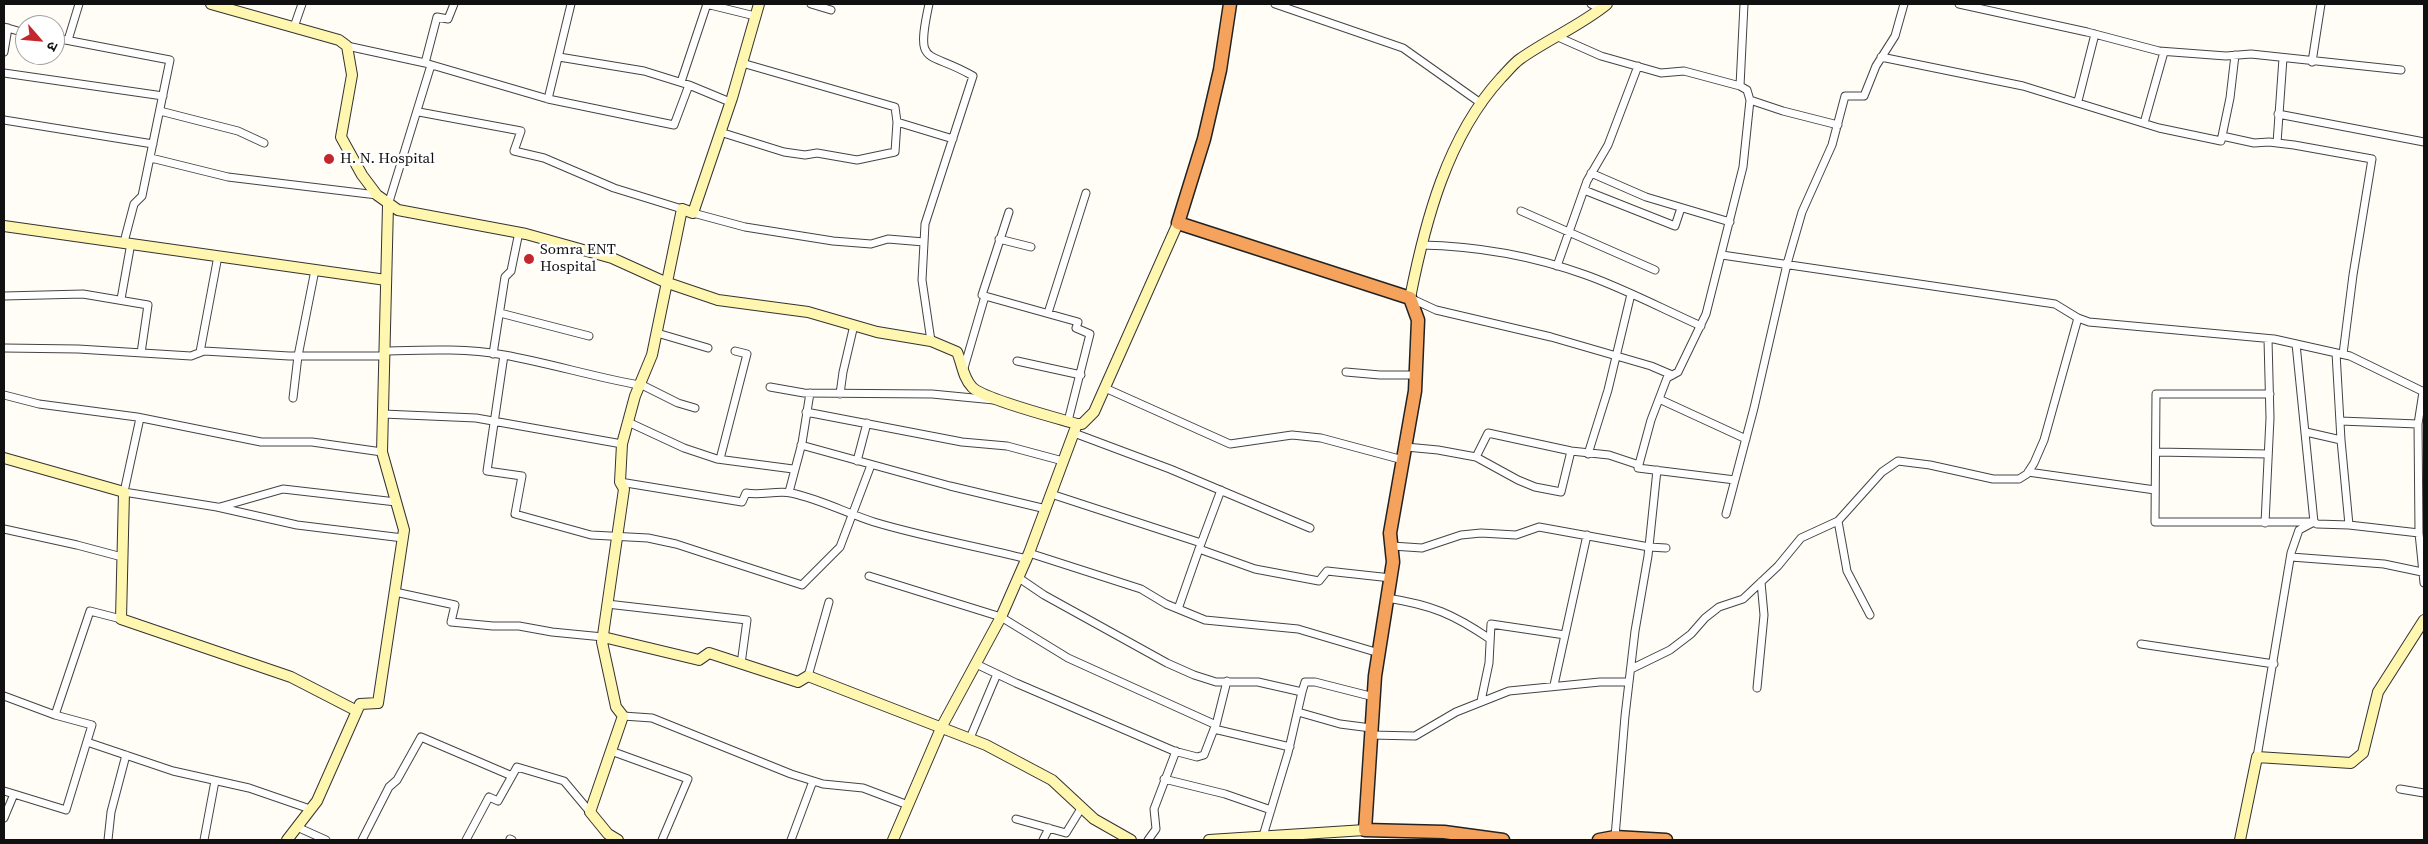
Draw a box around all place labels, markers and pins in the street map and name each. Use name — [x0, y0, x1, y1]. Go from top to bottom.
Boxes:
place label: H. N. Hospital — [340, 150, 435, 168]
marker: H. N. Hospital — [322, 152, 336, 166]
place label: Somra ENT Hospital — [540, 241, 616, 276]
marker: Somra ENT Hospital — [522, 252, 536, 266]

